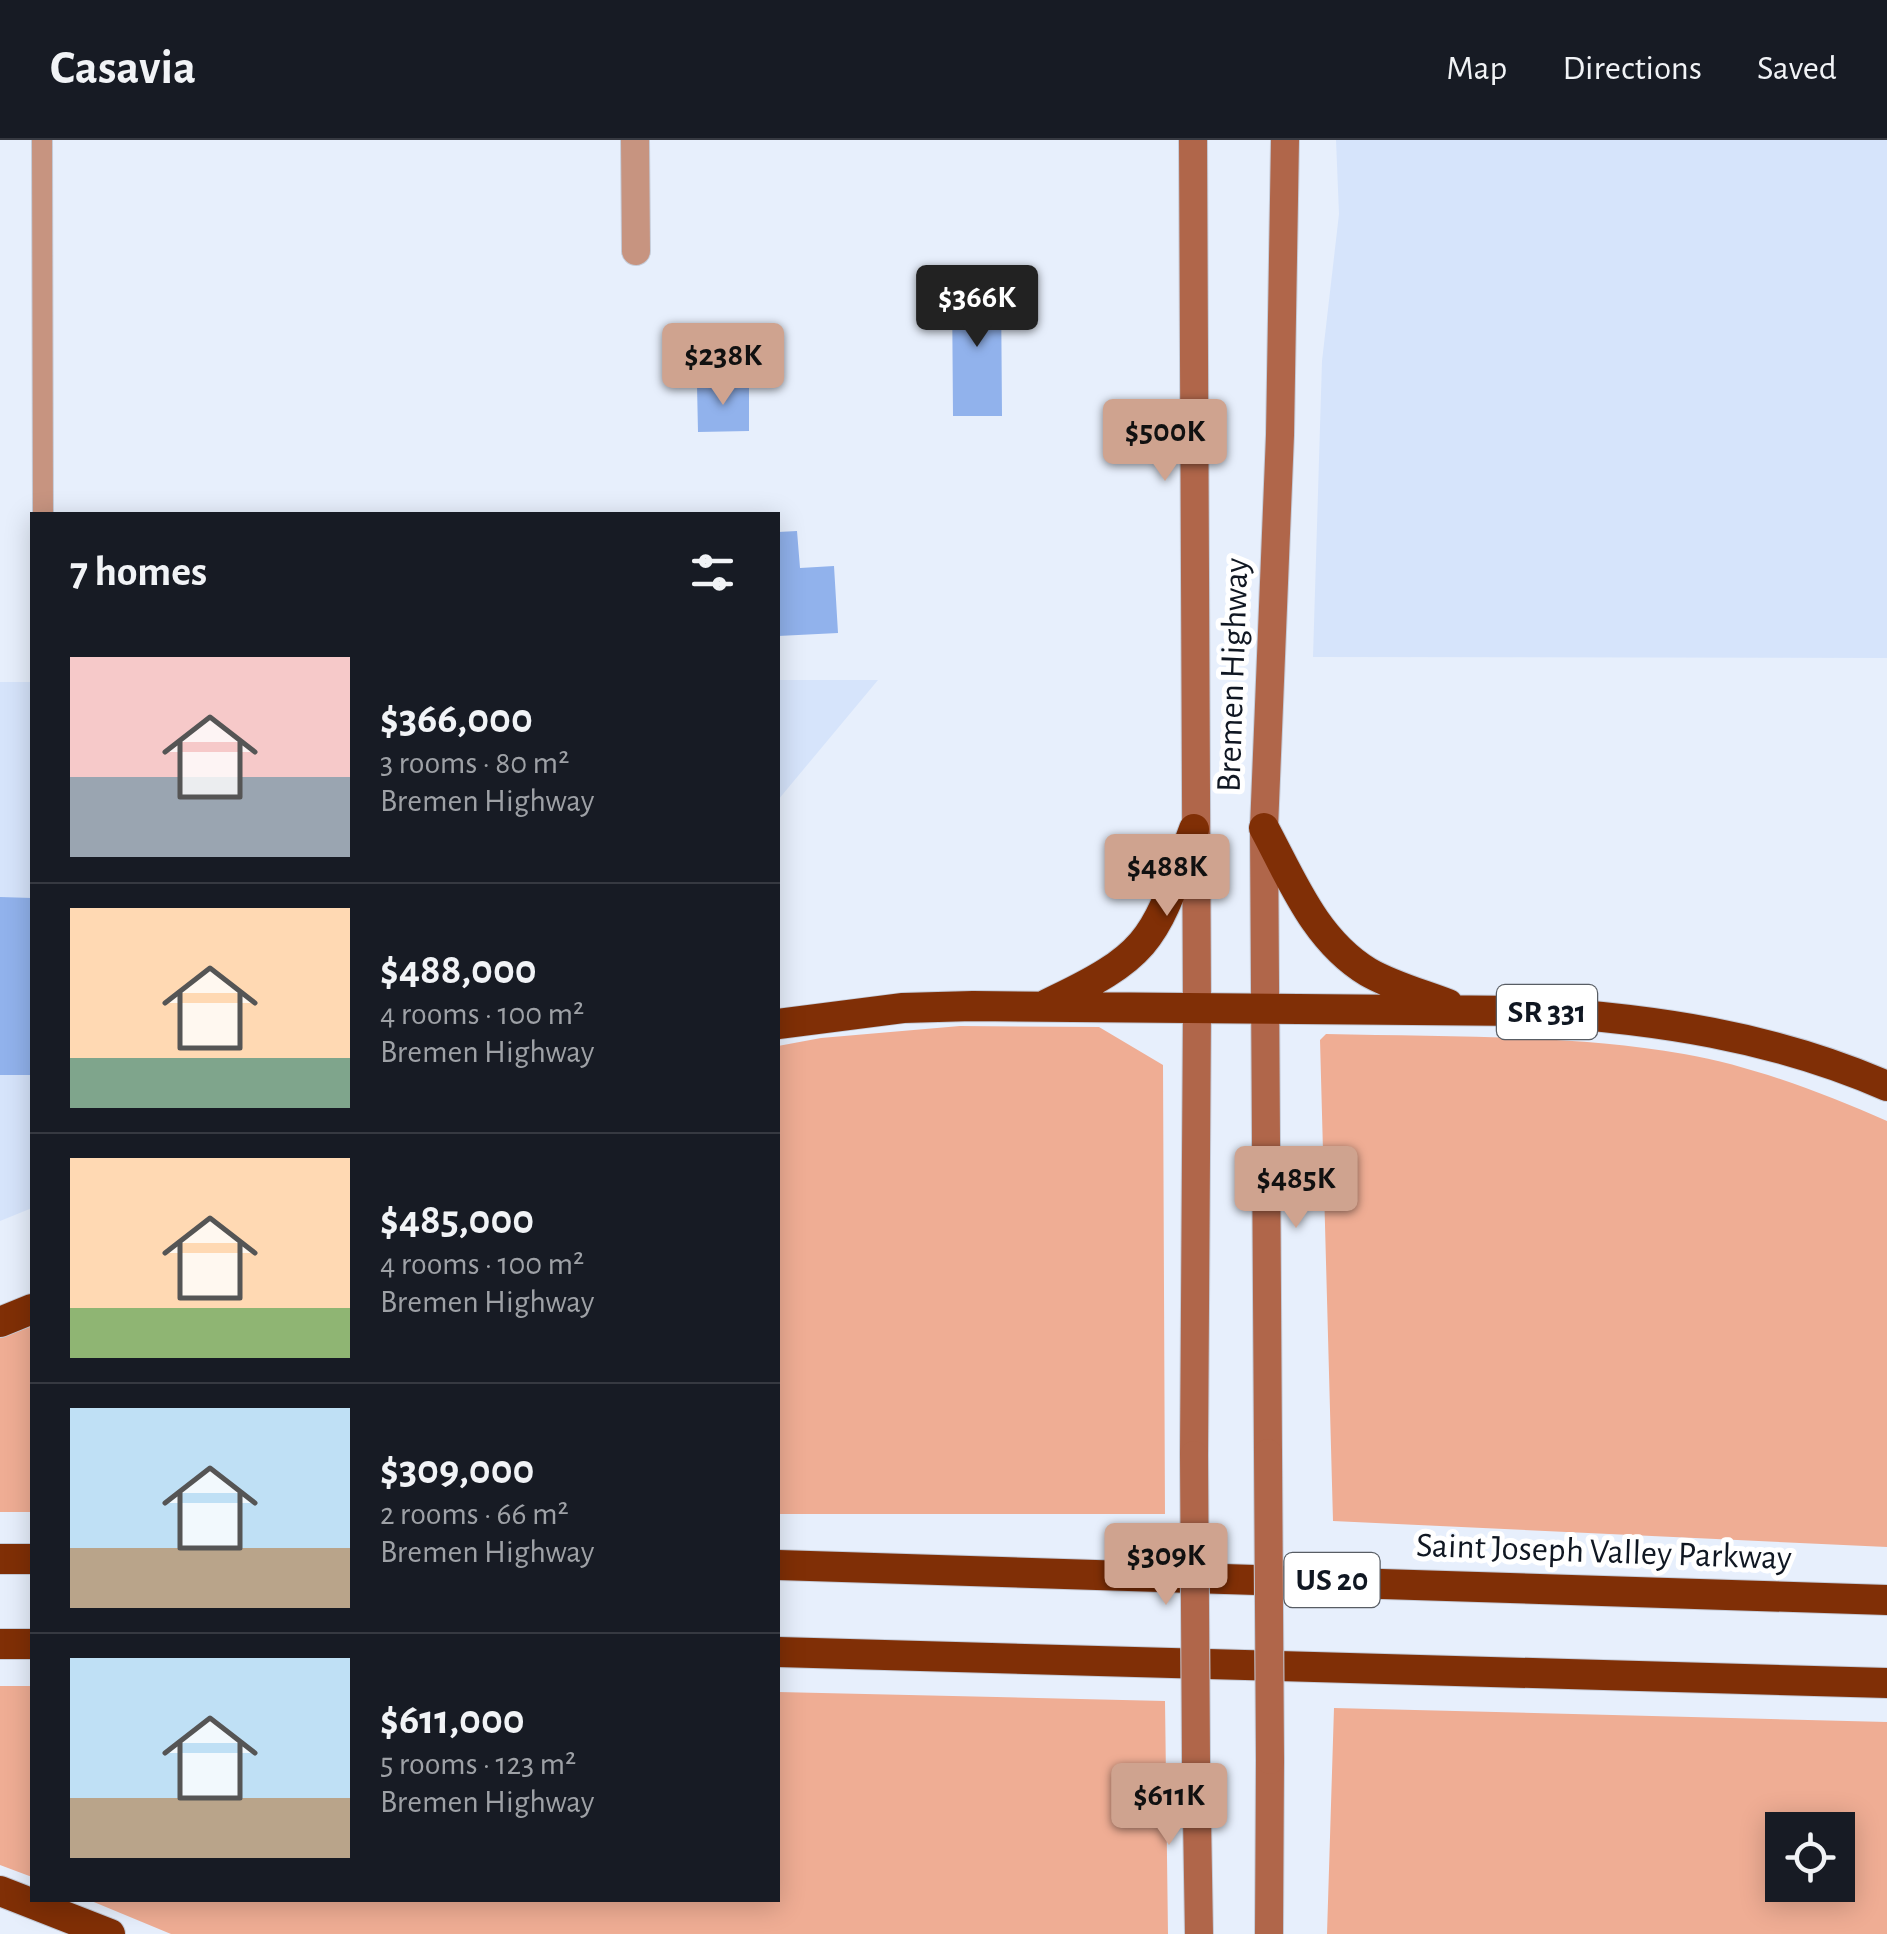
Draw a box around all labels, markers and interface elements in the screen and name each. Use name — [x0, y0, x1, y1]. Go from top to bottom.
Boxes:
text: Casavia — [50, 45, 196, 93]
text: Map — [1446, 51, 1507, 86]
text: Directions — [1562, 51, 1702, 86]
text: Saved — [1757, 51, 1837, 86]
pin: $366K — [907, 265, 1047, 350]
text: $366K — [938, 281, 1016, 313]
pin: $238K — [653, 323, 793, 408]
text: $238K — [684, 339, 762, 371]
pin: $500K — [1095, 399, 1235, 484]
text: $500K — [1125, 415, 1205, 447]
icon: filters — [685, 545, 740, 600]
text: 7 homes — [70, 551, 207, 593]
street label: Bremen Highway — [1211, 557, 1255, 793]
icon: home — [150, 697, 270, 817]
text: $366,000 — [380, 698, 533, 740]
text: 3 rooms · 80 m² — [380, 747, 569, 779]
text: Bremen Highway — [380, 785, 594, 817]
pin: $488K — [1097, 834, 1237, 919]
text: $488K — [1127, 850, 1207, 882]
icon: home — [150, 948, 270, 1068]
text: $488,000 — [380, 949, 537, 991]
road number: SR 331 — [1497, 985, 1597, 1039]
text: 4 rooms · 100 m² — [380, 998, 584, 1030]
text: Bremen Highway — [380, 1036, 594, 1068]
pin: $485K — [1226, 1146, 1366, 1231]
text: $485K — [1257, 1162, 1335, 1194]
icon: home — [150, 1198, 270, 1318]
text: $485,000 — [380, 1199, 534, 1241]
text: 4 rooms · 100 m² — [380, 1248, 584, 1280]
text: Bremen Highway — [380, 1286, 594, 1318]
icon: home — [150, 1448, 270, 1568]
text: $309,000 — [380, 1449, 534, 1491]
text: 2 rooms · 66 m² — [380, 1498, 569, 1530]
pin: $309K — [1096, 1523, 1236, 1608]
street label: Saint Joseph Valley Parkway — [1416, 1528, 1793, 1576]
text: Bremen Highway — [380, 1536, 594, 1568]
text: $309K — [1126, 1539, 1206, 1571]
road number: US 20 — [1284, 1553, 1380, 1607]
icon: home — [150, 1698, 270, 1818]
text: $611,000 — [380, 1699, 525, 1741]
text: 5 rooms · 123 m² — [380, 1748, 576, 1780]
pin: $611K — [1099, 1763, 1239, 1848]
text: $611K — [1133, 1779, 1205, 1811]
text: Bremen Highway — [380, 1786, 594, 1818]
map controls — [1765, 1812, 1855, 1902]
button: locate — [1765, 1812, 1855, 1902]

